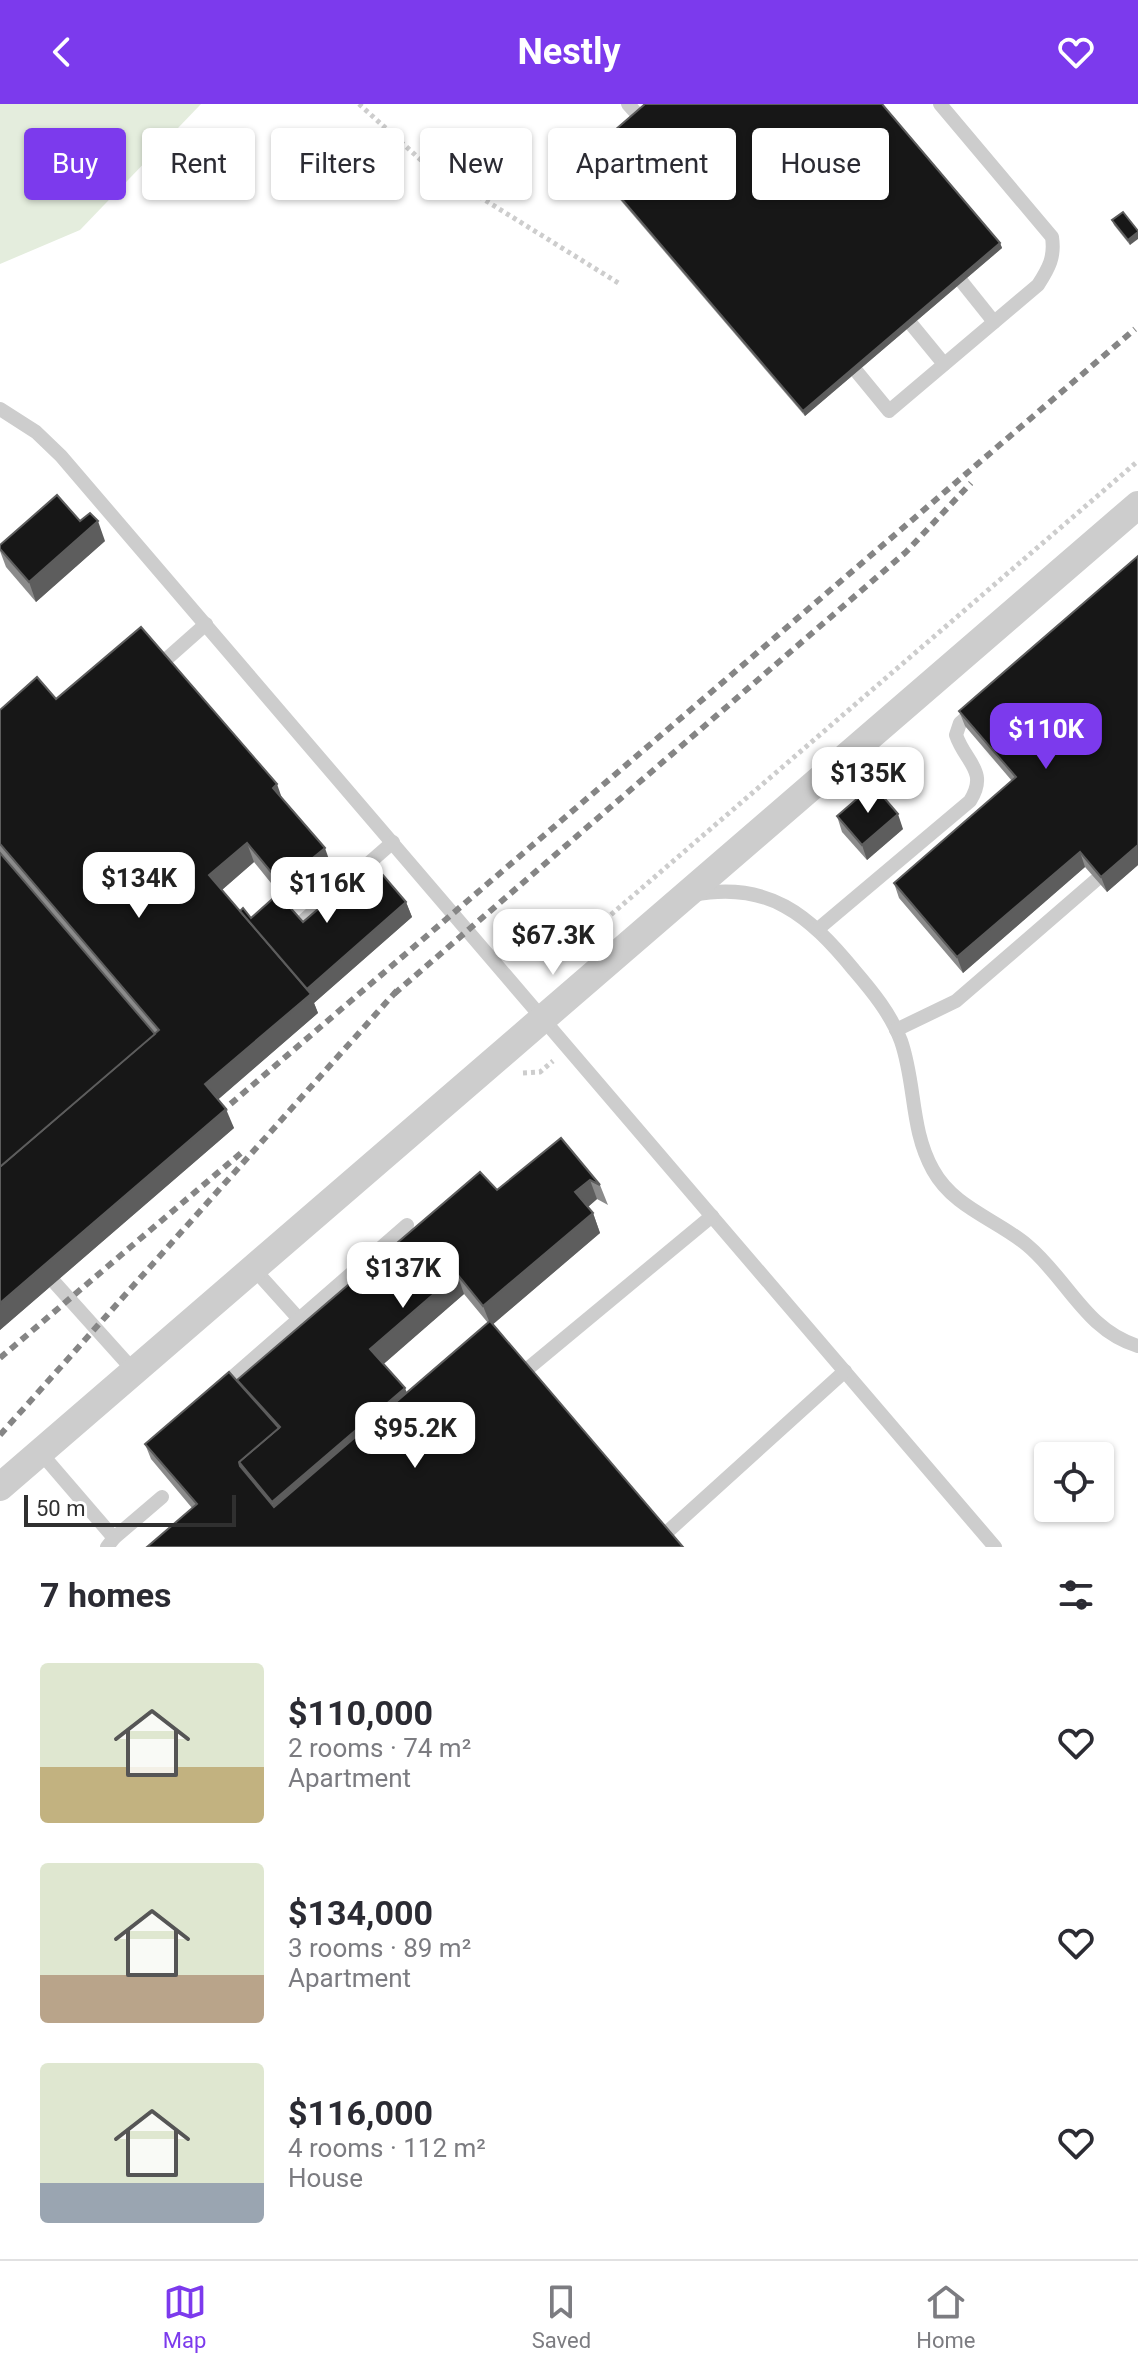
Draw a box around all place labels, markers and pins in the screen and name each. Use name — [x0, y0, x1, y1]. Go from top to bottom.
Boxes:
pin: $110K — [990, 703, 1102, 771]
pin: $135K — [812, 747, 924, 815]
pin: $134K — [83, 852, 195, 920]
pin: $116K — [271, 857, 383, 925]
pin: $67.3K — [488, 909, 618, 977]
pin: $137K — [347, 1242, 459, 1310]
pin: $95.2K — [350, 1402, 480, 1470]

